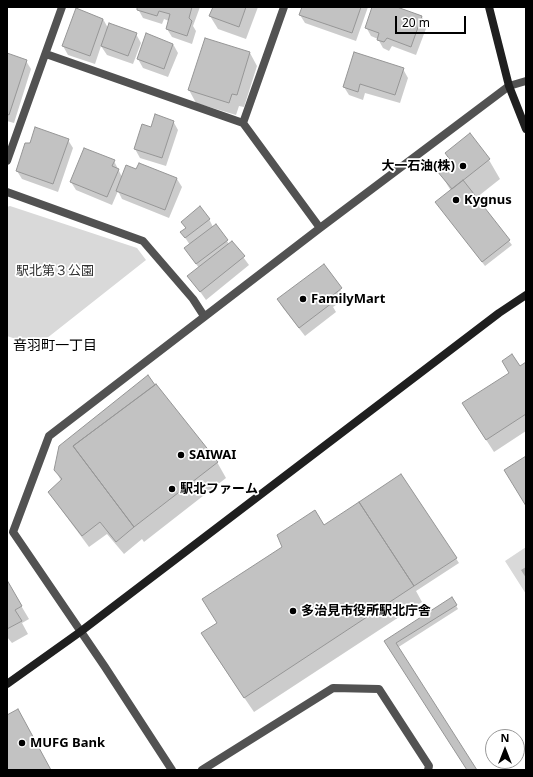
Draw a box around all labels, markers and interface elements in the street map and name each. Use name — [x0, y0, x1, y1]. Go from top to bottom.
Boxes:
scale bar — [397, 8, 468, 34]
text: 20 m — [402, 14, 430, 31]
place label: 大一石油(株) — [381, 158, 455, 174]
marker: 大一石油(株) — [458, 161, 468, 171]
place label: Kygnus — [464, 192, 512, 208]
marker: Kygnus — [451, 195, 461, 205]
park label: 駅北第３公園 — [16, 263, 94, 279]
place label: FamilyMart — [311, 291, 385, 307]
marker: FamilyMart — [298, 294, 308, 304]
district label: 音羽町一丁目 — [13, 338, 97, 354]
place label: SAIWAI — [189, 447, 236, 463]
marker: SAIWAI — [176, 450, 186, 460]
place label: 駅北ファーム — [180, 481, 258, 497]
marker: 駅北ファーム — [167, 484, 177, 494]
place label: 多治見市役所駅北庁舎 — [301, 603, 431, 619]
marker: 多治見市役所駅北庁舎 — [288, 606, 298, 616]
north arrow — [485, 729, 525, 769]
text: N — [501, 730, 509, 745]
place label: MUFG Bank — [30, 735, 105, 751]
marker: MUFG Bank — [17, 738, 27, 748]

